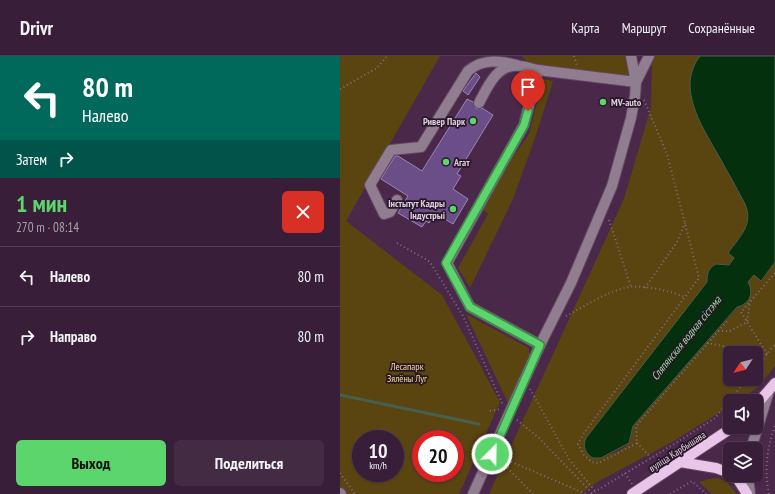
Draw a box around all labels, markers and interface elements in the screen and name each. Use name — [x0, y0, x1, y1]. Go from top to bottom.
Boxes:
text: Drivr — [20, 16, 53, 40]
text: Карта — [571, 19, 600, 37]
text: Маршрут — [622, 19, 666, 37]
text: Сохранённые — [688, 19, 755, 37]
text: 80 m — [82, 68, 133, 105]
pin — [511, 70, 545, 111]
icon: left — [16, 72, 68, 124]
icon: arrive — [517, 76, 539, 98]
place label: MV-auto — [611, 96, 642, 109]
marker: MV-auto — [598, 97, 608, 107]
text: Налево — [82, 104, 129, 127]
place label: Ривер Парк — [423, 115, 466, 128]
marker: Ривер Парк — [468, 116, 478, 126]
icon: right — [55, 148, 77, 170]
text: Затем — [16, 150, 47, 169]
place label: Агат — [453, 156, 470, 169]
marker: Агат — [441, 157, 451, 167]
text: 1 мин — [16, 188, 67, 219]
button: close — [282, 191, 324, 233]
place label: Інстытут Кадры Індустрыі — [388, 197, 445, 222]
marker: Інстытут Кадры Індустрыі — [448, 204, 458, 214]
text: 270 m · 08:14 — [16, 219, 79, 236]
icon: left — [16, 266, 38, 288]
text: Налево — [50, 267, 90, 286]
text: 80 m — [298, 267, 324, 286]
water label: Сляпянская водная сістэма — [648, 293, 725, 383]
icon: right — [16, 326, 38, 348]
text: Направо — [50, 327, 97, 346]
text: 80 m — [298, 327, 324, 346]
north arrow — [723, 346, 763, 386]
map controls — [723, 346, 763, 482]
park label: Лесапарк Зялёны Луг — [387, 360, 427, 385]
button: sound — [723, 394, 763, 434]
street label: вуліца Карбышава — [646, 428, 708, 475]
speed limit sign: 20 — [412, 430, 464, 482]
position arrow — [471, 433, 513, 475]
text: 10 — [368, 438, 388, 464]
button: Выход — [16, 440, 166, 486]
button: Поделиться — [174, 440, 324, 486]
button: layers — [723, 442, 763, 482]
text: km/h — [369, 459, 387, 472]

